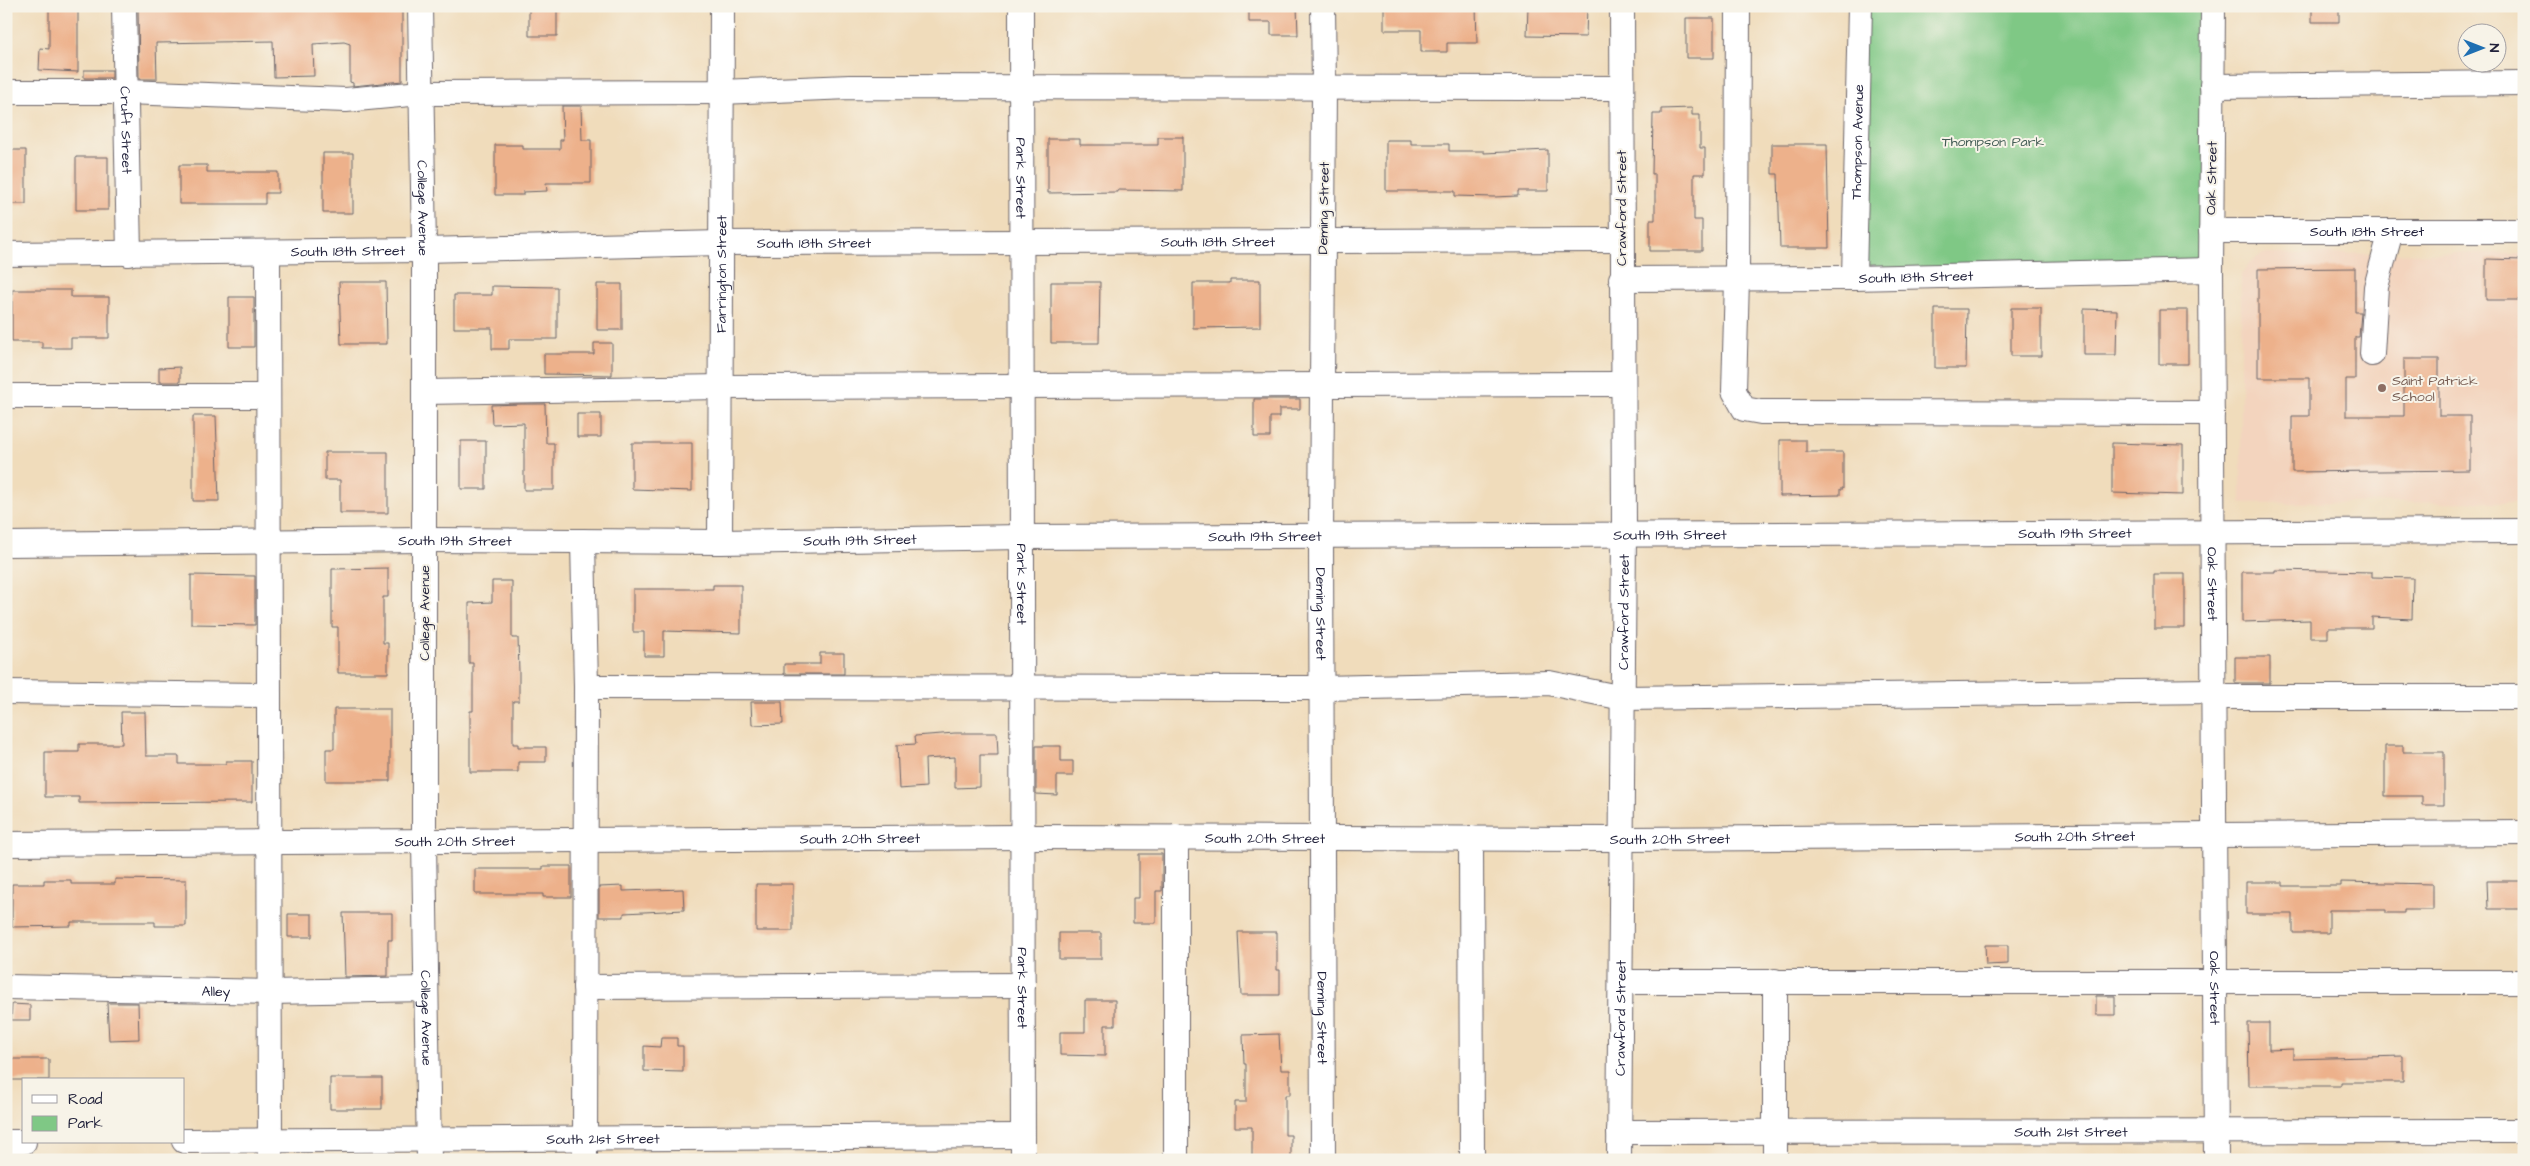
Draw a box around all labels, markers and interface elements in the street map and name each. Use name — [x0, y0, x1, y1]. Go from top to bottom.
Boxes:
north arrow — [2458, 22, 2508, 72]
text: N — [2484, 44, 2504, 53]
street label: Thompson Avenue — [1847, 84, 1869, 200]
street label: Cruft Street — [115, 86, 136, 174]
park label: Thompson Park — [1942, 132, 2044, 152]
street label: Park Street — [1010, 137, 1030, 219]
street label: Oak Street — [2201, 141, 2223, 215]
street label: Crawford Street — [1612, 150, 1632, 266]
street label: College Avenue — [412, 160, 433, 256]
street label: Deming Street — [1313, 161, 1335, 255]
street label: Farrington Street — [712, 215, 732, 333]
street label: South 18th Street — [2310, 222, 2425, 242]
street label: South 18th Street — [1161, 232, 1276, 253]
street label: South 18th Street — [757, 233, 872, 254]
street label: South 18th Street — [291, 241, 406, 262]
street label: South 18th Street — [1859, 266, 1974, 289]
place label: Saint Patrick School — [2392, 371, 2478, 407]
marker: Saint Patrick School — [2376, 382, 2388, 394]
street label: South 19th Street — [2018, 524, 2132, 544]
street label: South 19th Street — [1613, 525, 1727, 546]
street label: South 19th Street — [1208, 527, 1322, 547]
street label: South 19th Street — [803, 530, 917, 552]
street label: South 19th Street — [398, 531, 512, 552]
street label: Park Street — [1011, 543, 1031, 625]
street label: Oak Street — [2202, 547, 2222, 621]
street label: Crawford Street — [1614, 554, 1635, 670]
street label: College Avenue — [415, 565, 435, 661]
street label: Deming Street — [1310, 568, 1330, 661]
street label: South 20th Street — [2015, 827, 2136, 847]
street label: South 20th Street — [800, 829, 921, 850]
street label: South 20th Street — [1205, 829, 1326, 849]
street label: South 20th Street — [1610, 829, 1731, 850]
street label: South 20th Street — [395, 831, 516, 852]
street label: Park Street — [1012, 947, 1032, 1029]
street label: Oak Street — [2204, 951, 2224, 1025]
street label: Crawford Street — [1611, 960, 1632, 1076]
street label: College Avenue — [415, 970, 437, 1066]
street label: Deming Street — [1311, 972, 1332, 1065]
street label: Alley — [201, 982, 231, 1002]
legend — [22, 1078, 185, 1144]
text: Road — [68, 1089, 103, 1110]
text: Park — [68, 1113, 103, 1134]
street label: South 21st Street — [2014, 1122, 2128, 1143]
street label: South 21st Street — [546, 1129, 660, 1150]

